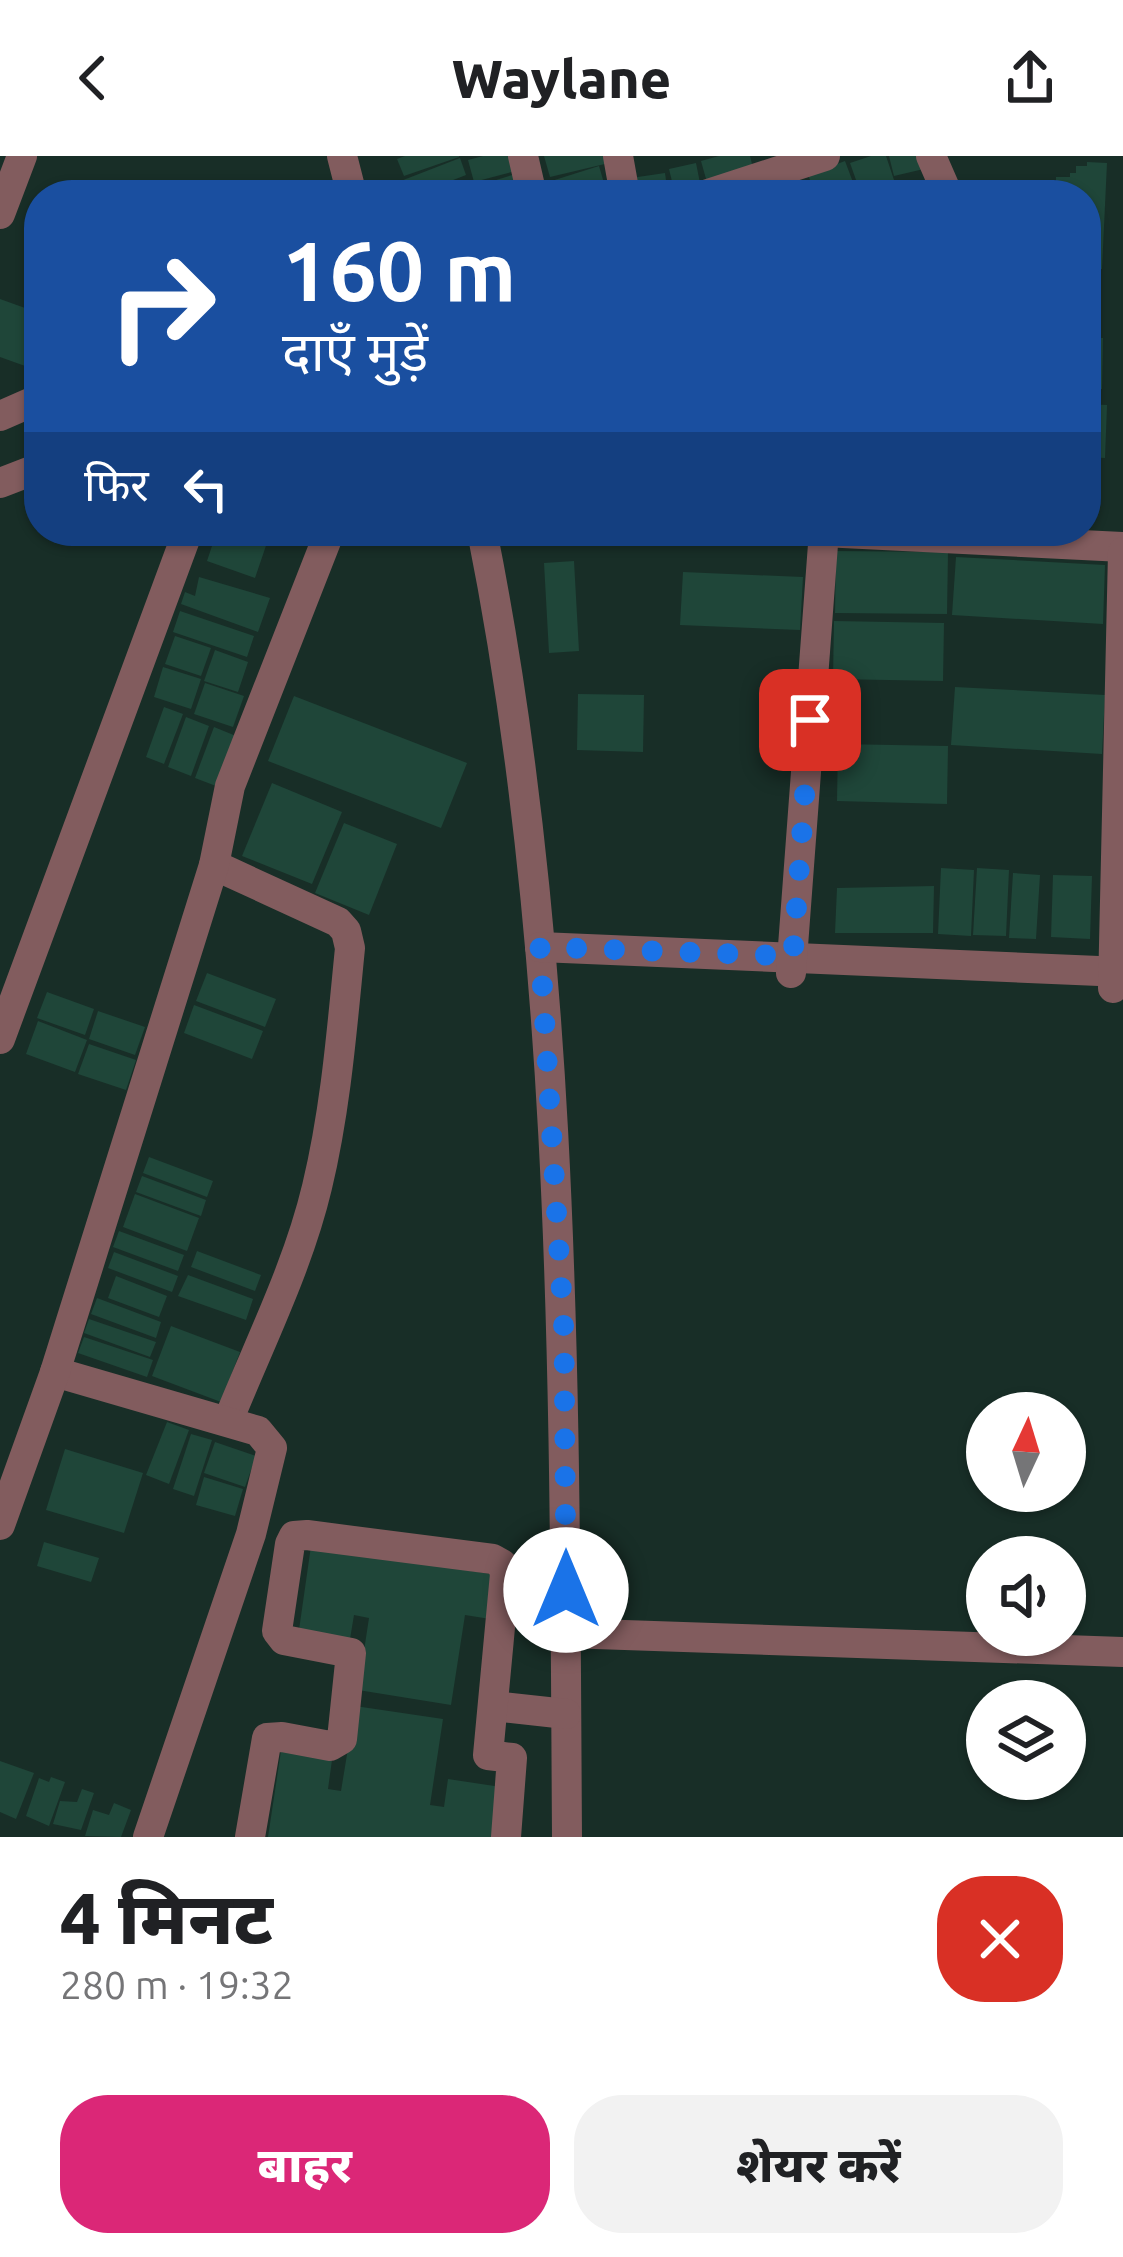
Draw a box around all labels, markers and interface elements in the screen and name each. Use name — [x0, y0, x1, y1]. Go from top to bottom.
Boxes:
icon: back — [60, 45, 126, 111]
icon: share — [997, 45, 1063, 111]
text: Waylane — [452, 48, 671, 108]
text: 160 m — [282, 223, 516, 317]
icon: right — [84, 228, 240, 384]
text: दाएँ मुड़ें — [282, 321, 428, 381]
icon: left — [173, 456, 239, 522]
text: फिर — [84, 459, 149, 510]
pin — [759, 669, 861, 771]
icon: arrive — [777, 687, 843, 753]
north arrow — [966, 1392, 1086, 1512]
map controls — [966, 1392, 1086, 1800]
position arrow — [503, 1527, 629, 1653]
button: sound — [966, 1536, 1086, 1656]
button: layers — [966, 1680, 1086, 1800]
button: close — [937, 1876, 1063, 2002]
text: 4 मिनट — [60, 1877, 273, 1958]
text: 280 m · 19:32 — [60, 1963, 294, 2006]
button: बाहर — [60, 2095, 550, 2233]
button: शेयर करें — [574, 2095, 1063, 2233]

